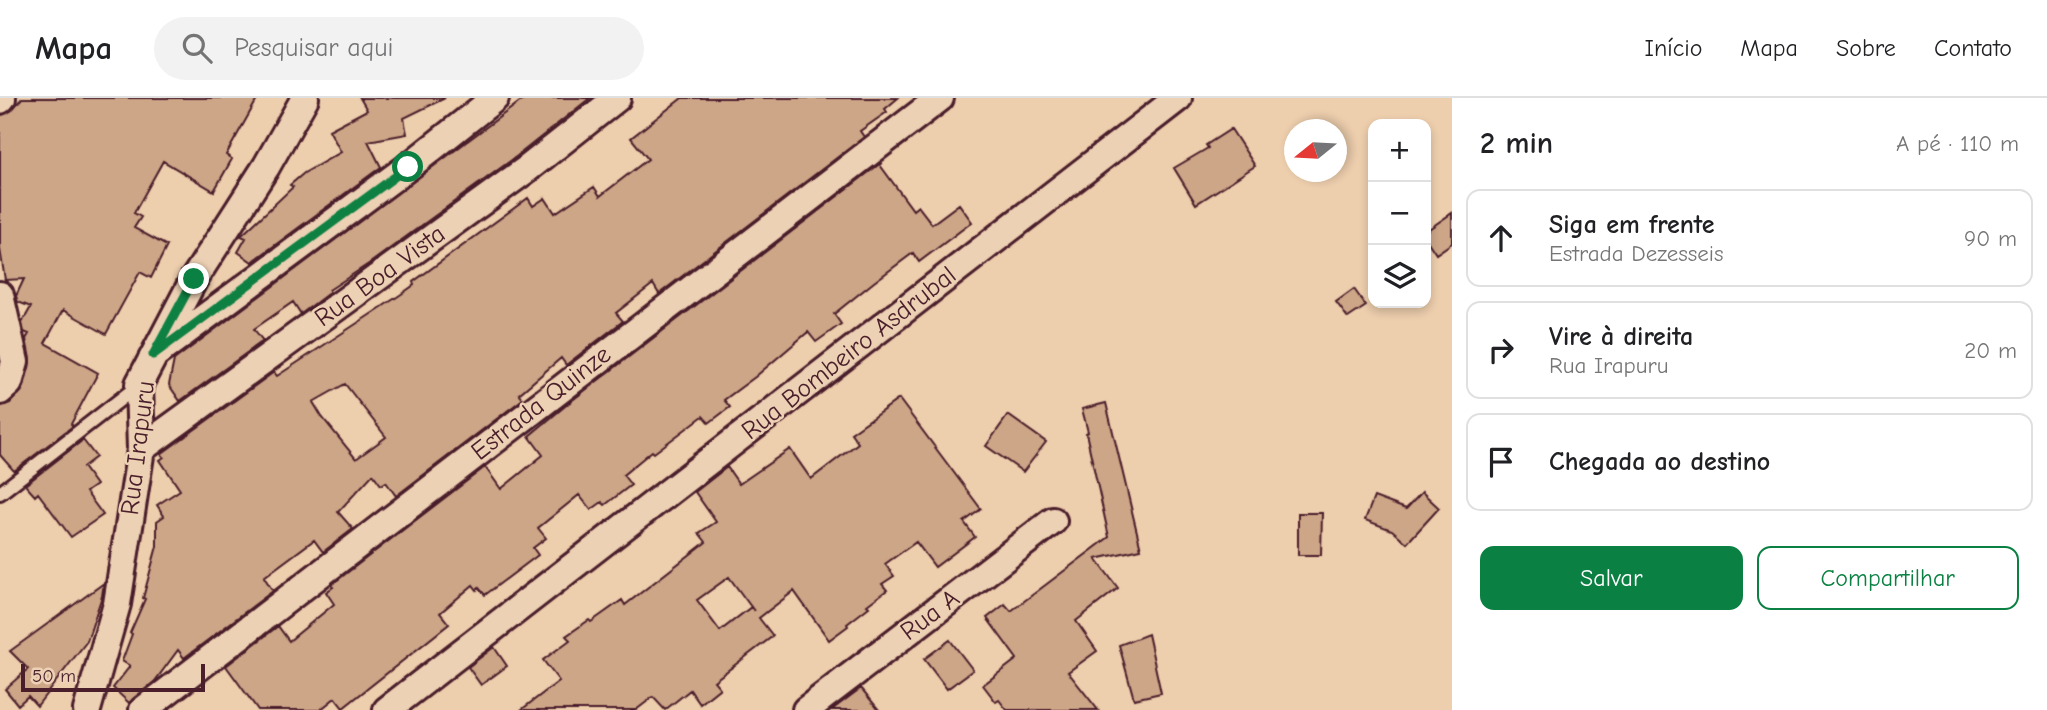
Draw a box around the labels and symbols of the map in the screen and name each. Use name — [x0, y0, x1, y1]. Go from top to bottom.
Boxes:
north arrow — [1284, 119, 1347, 182]
route start — [392, 151, 423, 182]
street label: Rua Boa Vista — [309, 219, 451, 333]
street label: Rua Bombeiro Asdrubal — [736, 260, 962, 446]
route end — [178, 263, 209, 294]
street label: Estrada Quinze — [465, 339, 617, 467]
street label: Rua Irapuru — [115, 379, 161, 517]
street label: Rua A — [895, 583, 965, 647]
scale bar — [21, 661, 205, 693]

